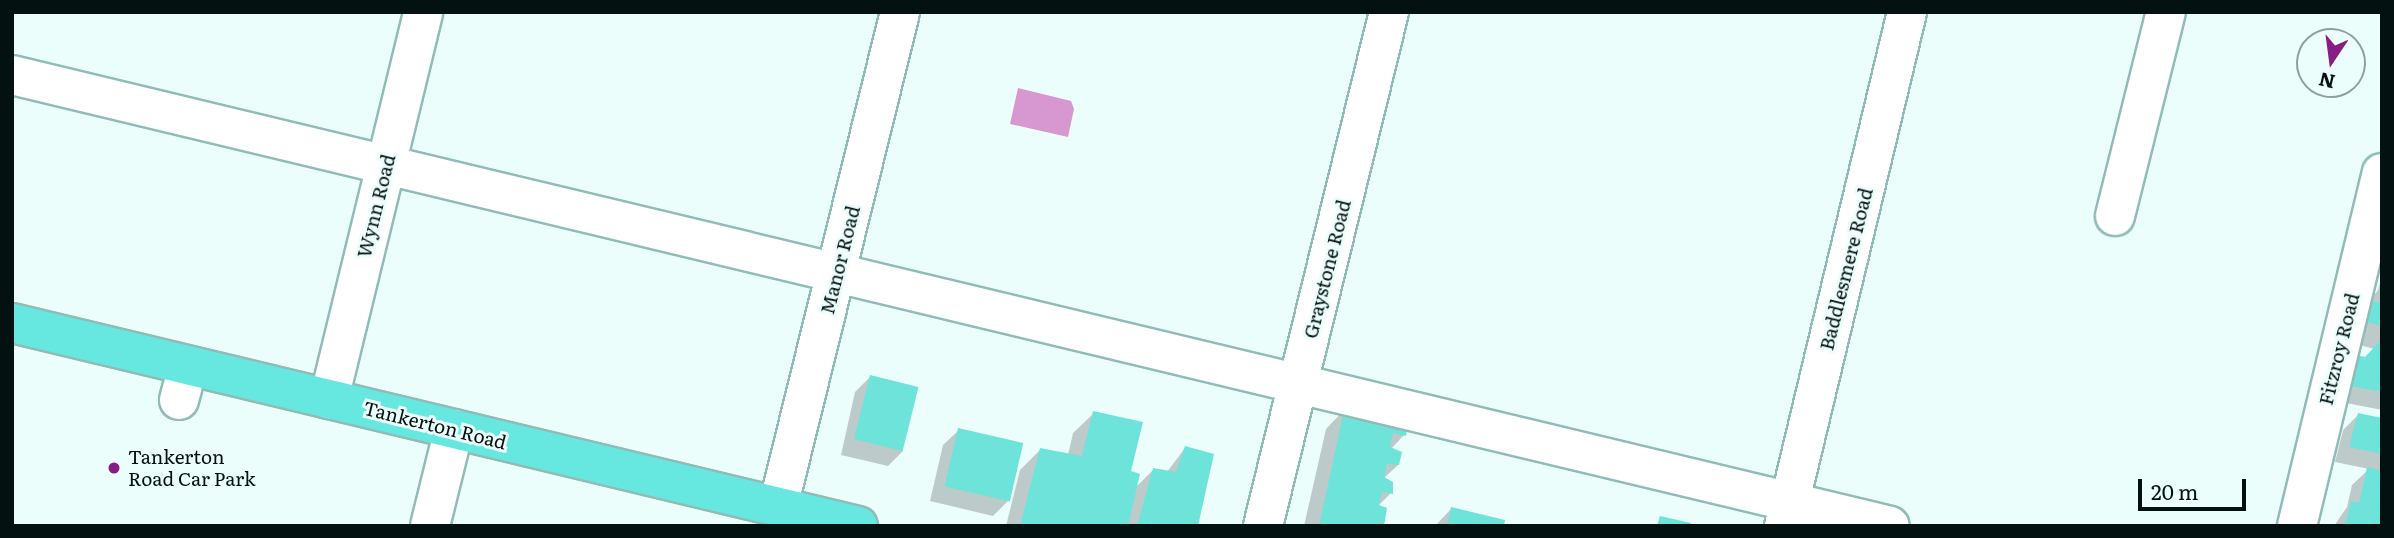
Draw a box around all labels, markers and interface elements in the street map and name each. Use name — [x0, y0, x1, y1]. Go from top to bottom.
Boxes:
north arrow — [2296, 28, 2366, 98]
text: N — [2316, 66, 2338, 97]
street label: Wynn Road — [352, 152, 400, 260]
street label: Baddlesmere Road — [1815, 185, 1877, 353]
street label: Graystone Road — [1299, 197, 1355, 341]
street label: Manor Road — [816, 203, 864, 317]
street label: Fitzroy Road — [2314, 291, 2364, 407]
street label: Tankerton Road — [361, 396, 509, 454]
place label: Tankerton Road Car Park — [128, 446, 255, 490]
marker: Tankerton Road Car Park — [106, 460, 122, 476]
scale bar — [2142, 464, 2250, 508]
text: 20 m — [2151, 475, 2198, 506]

